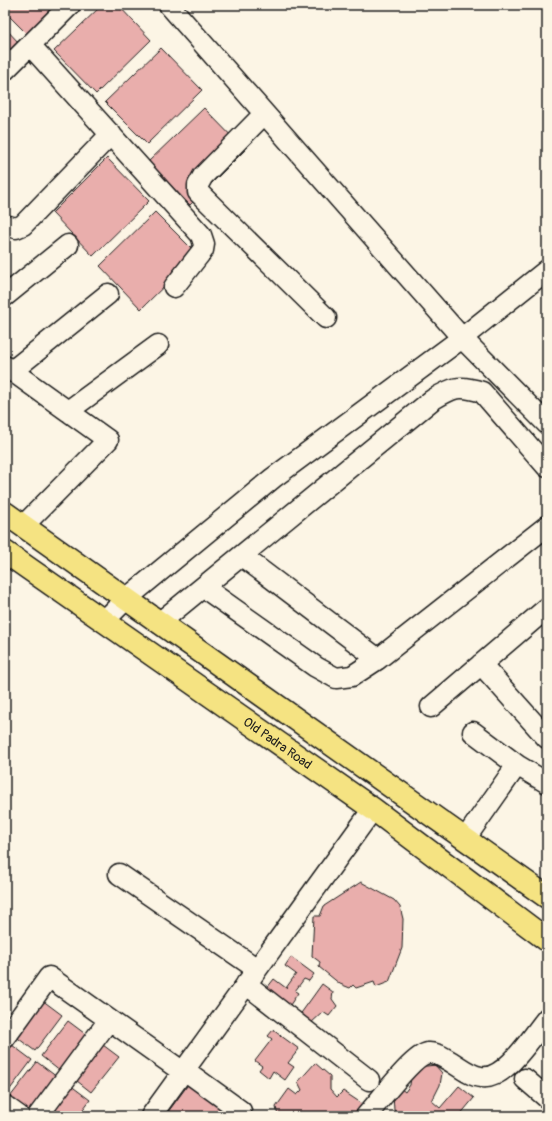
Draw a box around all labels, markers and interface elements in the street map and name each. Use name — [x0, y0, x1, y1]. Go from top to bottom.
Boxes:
street label: Old Padra Road — [240, 714, 315, 773]

